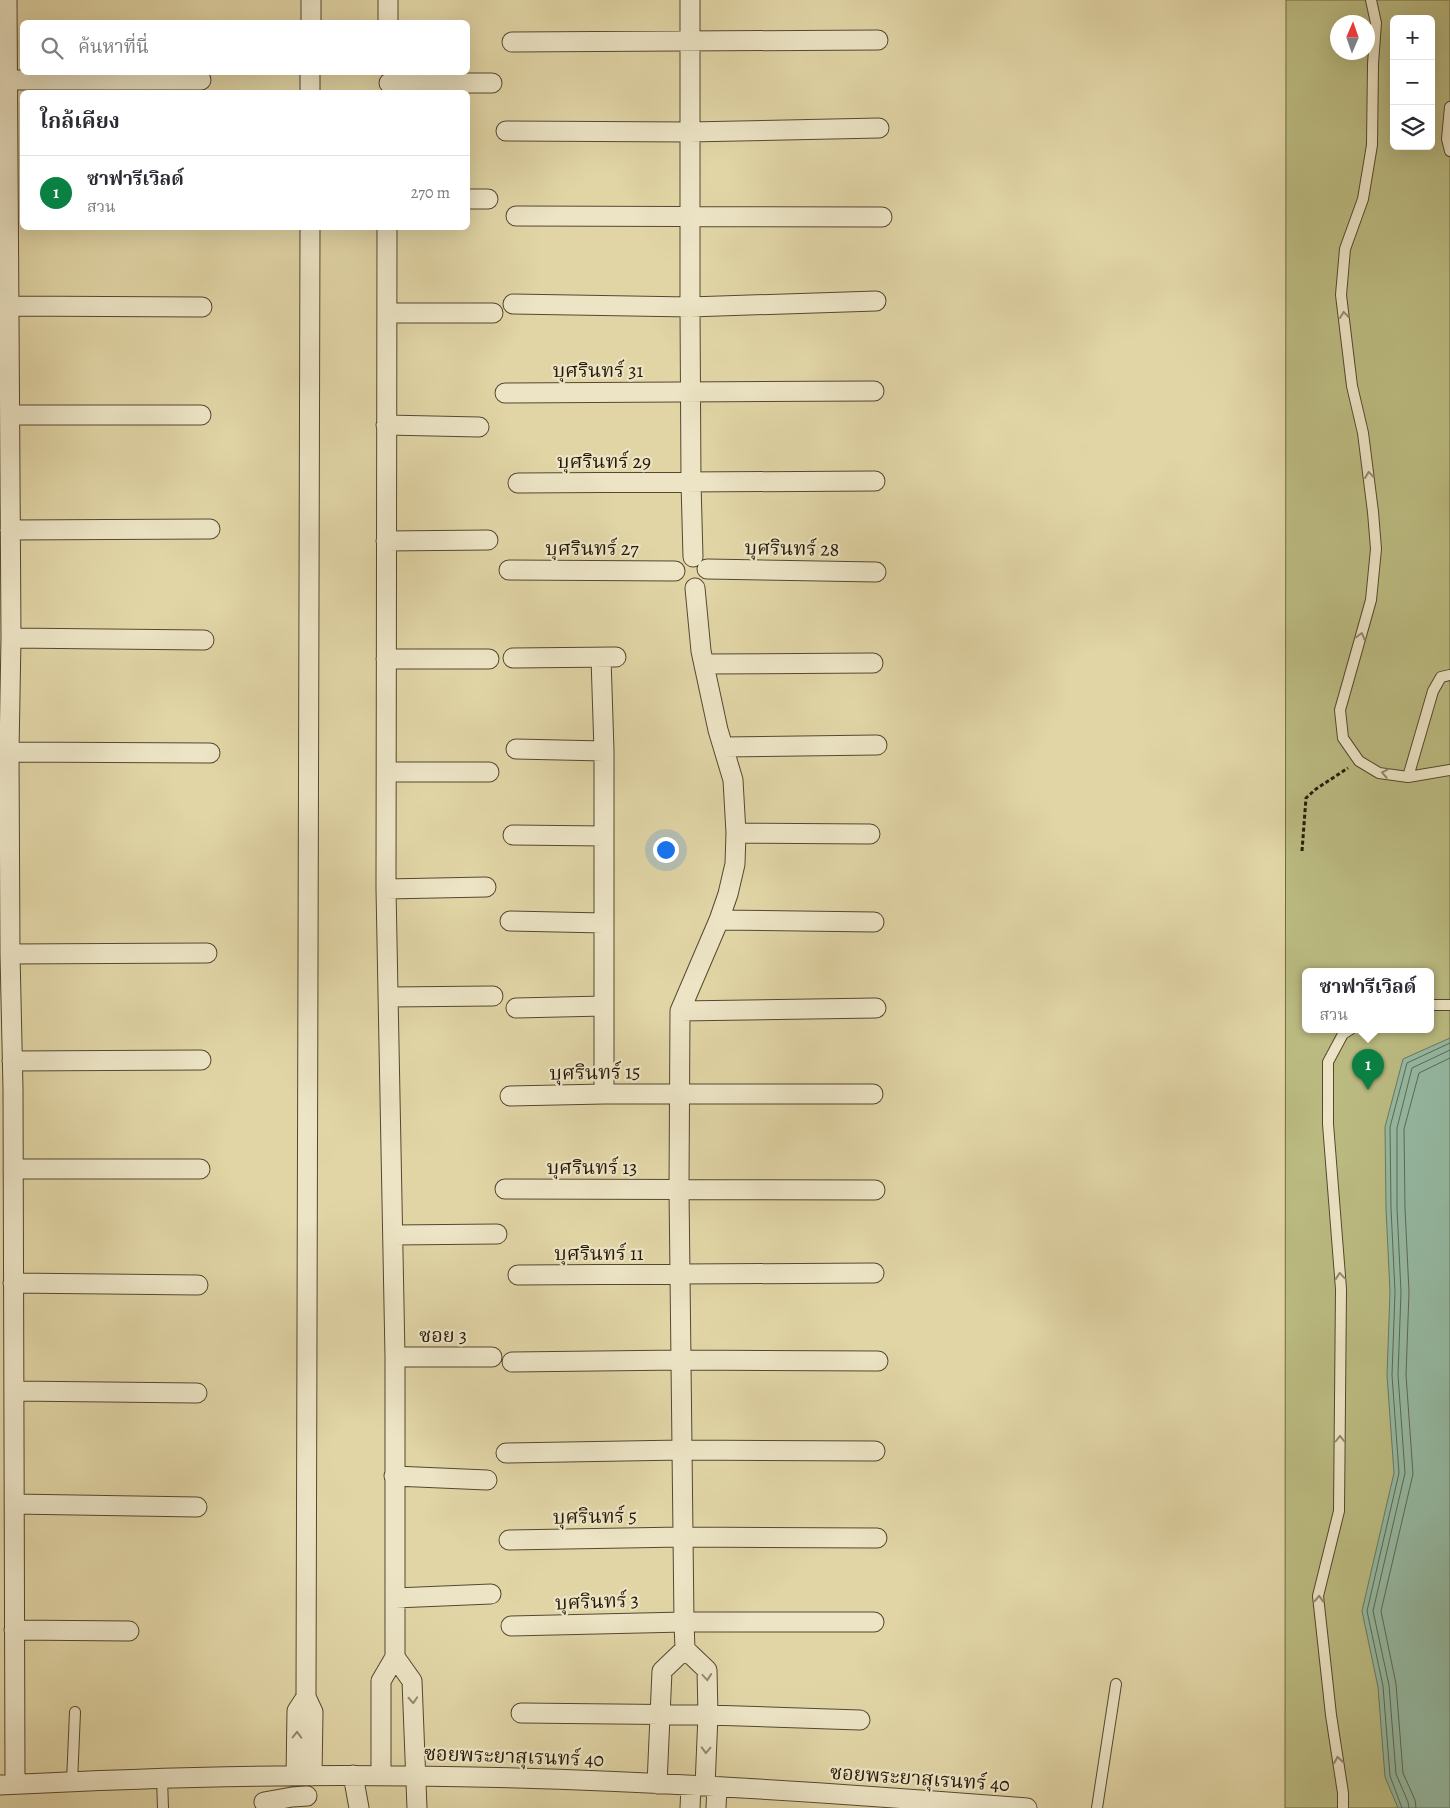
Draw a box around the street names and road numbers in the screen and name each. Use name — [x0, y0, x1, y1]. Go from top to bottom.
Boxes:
street label: บุศรินทร์ 31 — [553, 357, 644, 384]
street label: บุศรินทร์ 29 — [557, 448, 651, 475]
street label: บุศรินทร์ 28 — [744, 534, 840, 563]
street label: บุศรินทร์ 27 — [545, 535, 639, 562]
street label: บุศรินทร์ 15 — [549, 1058, 641, 1087]
street label: บุศรินทร์ 13 — [547, 1154, 637, 1181]
street label: บุศรินทร์ 11 — [554, 1240, 644, 1267]
street label: ซอย 3 — [419, 1322, 467, 1349]
street label: บุศรินทร์ 5 — [553, 1502, 637, 1531]
street label: บุศรินทร์ 3 — [555, 1587, 639, 1616]
street label: ซอยพระยาสุเรนทร์ 40 — [423, 1740, 605, 1773]
street label: ซอยพระยาสุเรนทร์ 40 — [829, 1759, 1011, 1798]

